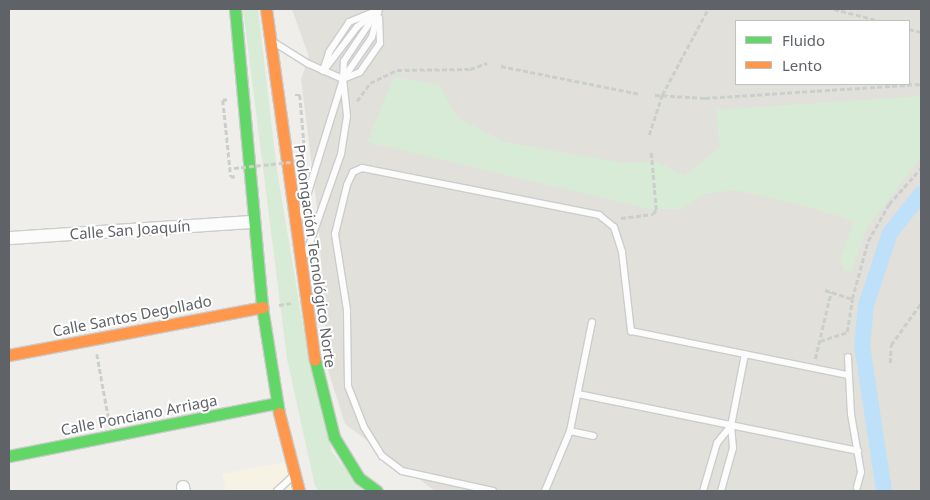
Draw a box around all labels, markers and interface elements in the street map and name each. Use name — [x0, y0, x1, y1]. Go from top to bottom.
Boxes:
legend — [735, 20, 910, 85]
text: Fluido — [782, 30, 825, 50]
text: Lento — [782, 55, 822, 75]
street label: Prolongación Tecnológico Norte — [290, 143, 340, 369]
street label: Calle San Joaquín — [69, 217, 191, 243]
street label: Calle Santos Degollado — [51, 292, 213, 340]
street label: Calle Ponciano Arriaga — [59, 391, 219, 439]

